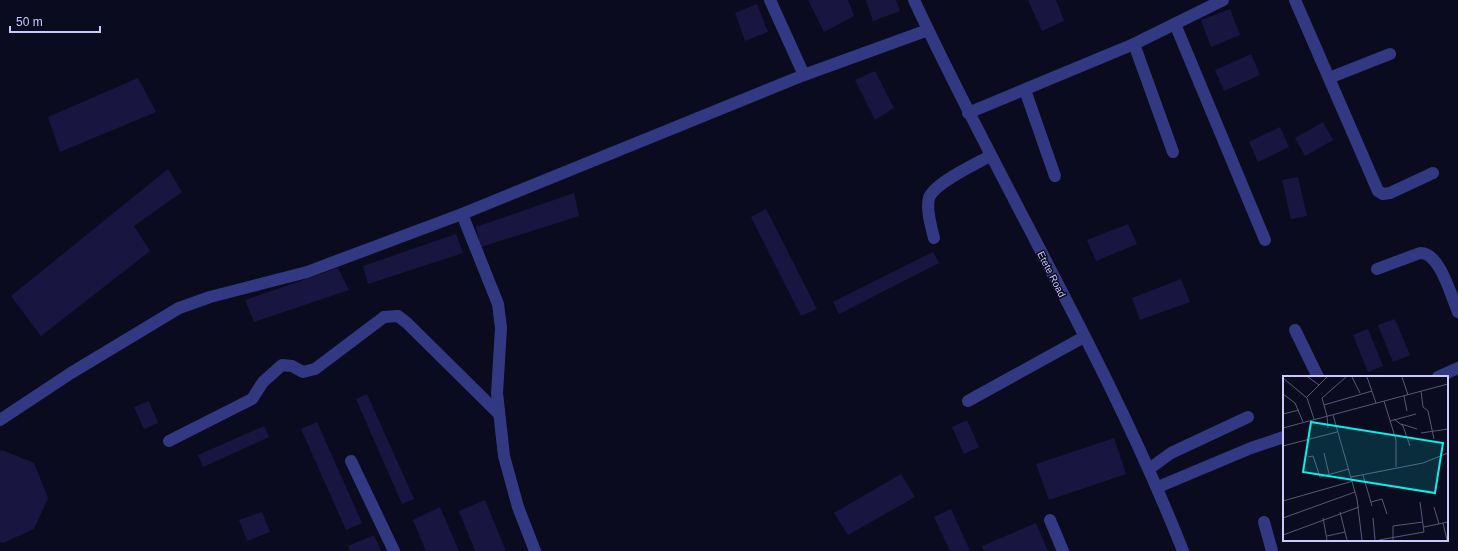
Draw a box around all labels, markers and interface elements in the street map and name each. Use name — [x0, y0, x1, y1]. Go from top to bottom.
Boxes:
scale bar — [10, 8, 100, 34]
text: 50 m — [16, 15, 43, 29]
street label: Etete Road — [1035, 249, 1068, 299]
inset map — [1283, 376, 1448, 541]

